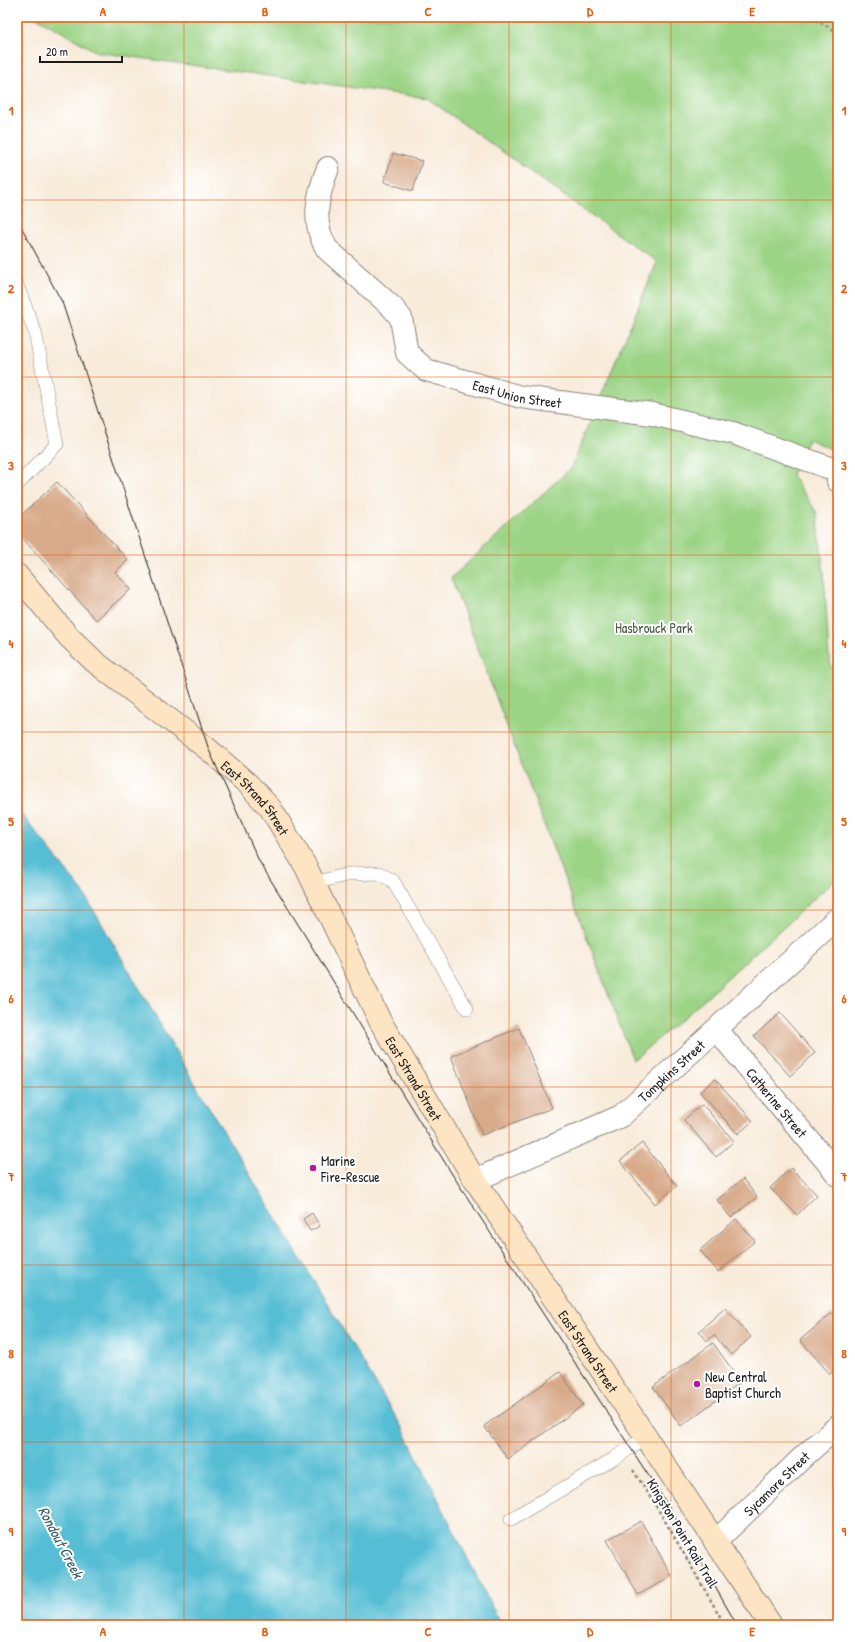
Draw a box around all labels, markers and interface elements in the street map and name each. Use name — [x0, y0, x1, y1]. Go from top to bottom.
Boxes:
text: A — [100, 2, 107, 20]
text: B — [262, 2, 269, 20]
text: C — [424, 2, 432, 20]
text: D — [587, 2, 594, 20]
text: E — [749, 2, 755, 20]
scale bar — [40, 38, 122, 64]
text: 20 m — [46, 43, 68, 60]
text: 1 — [9, 101, 14, 119]
text: 1 — [842, 101, 847, 119]
text: 2 — [8, 279, 15, 297]
text: 2 — [841, 279, 848, 297]
street label: East Union Street — [471, 374, 563, 412]
text: 3 — [8, 456, 14, 474]
text: 3 — [841, 456, 847, 474]
park label: Hasbrouck Park — [615, 618, 693, 637]
text: 4 — [9, 634, 14, 652]
text: 4 — [842, 634, 847, 652]
street label: East Strand Street — [217, 756, 294, 839]
text: 5 — [8, 812, 14, 830]
text: 5 — [841, 812, 847, 830]
text: 6 — [8, 989, 14, 1007]
text: 6 — [841, 989, 847, 1007]
street label: East Strand Street — [382, 1033, 447, 1124]
street label: Tompkins Street — [633, 1035, 709, 1106]
street label: Catherine Street — [742, 1063, 812, 1141]
place label: Marine Fire-Rescue — [320, 1151, 380, 1186]
marker: Marine Fire-Rescue — [308, 1163, 318, 1173]
text: 7 — [7, 1167, 15, 1185]
text: 7 — [840, 1167, 848, 1185]
street label: East Strand Street — [555, 1306, 623, 1396]
text: 8 — [8, 1344, 14, 1362]
text: 8 — [841, 1344, 847, 1362]
place label: New Central Baptist Church — [705, 1367, 781, 1403]
marker: New Central Baptist Church — [692, 1379, 702, 1389]
street label: Sycamore Street — [739, 1446, 813, 1519]
street label: Kingston Point Rail Trail — [642, 1475, 723, 1592]
water label: Rondout Creek — [33, 1502, 89, 1583]
text: 9 — [9, 1522, 14, 1540]
text: 9 — [842, 1522, 847, 1540]
text: A — [100, 1622, 107, 1640]
text: B — [262, 1622, 269, 1640]
text: C — [424, 1622, 432, 1640]
text: D — [587, 1622, 594, 1640]
text: E — [749, 1622, 755, 1640]

